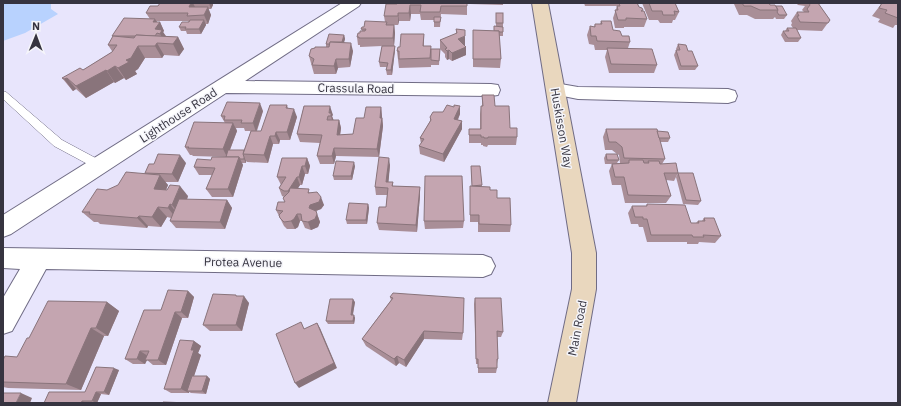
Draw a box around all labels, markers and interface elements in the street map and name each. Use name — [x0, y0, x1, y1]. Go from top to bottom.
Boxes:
north arrow — [16, 16, 56, 56]
text: N — [32, 19, 40, 33]
street label: Crassula Road — [317, 80, 395, 96]
street label: Lighthouse Road — [136, 84, 220, 146]
street label: Huskisson Way — [548, 87, 576, 169]
street label: Protea Avenue — [204, 254, 283, 270]
street label: Main Road — [564, 299, 590, 357]

